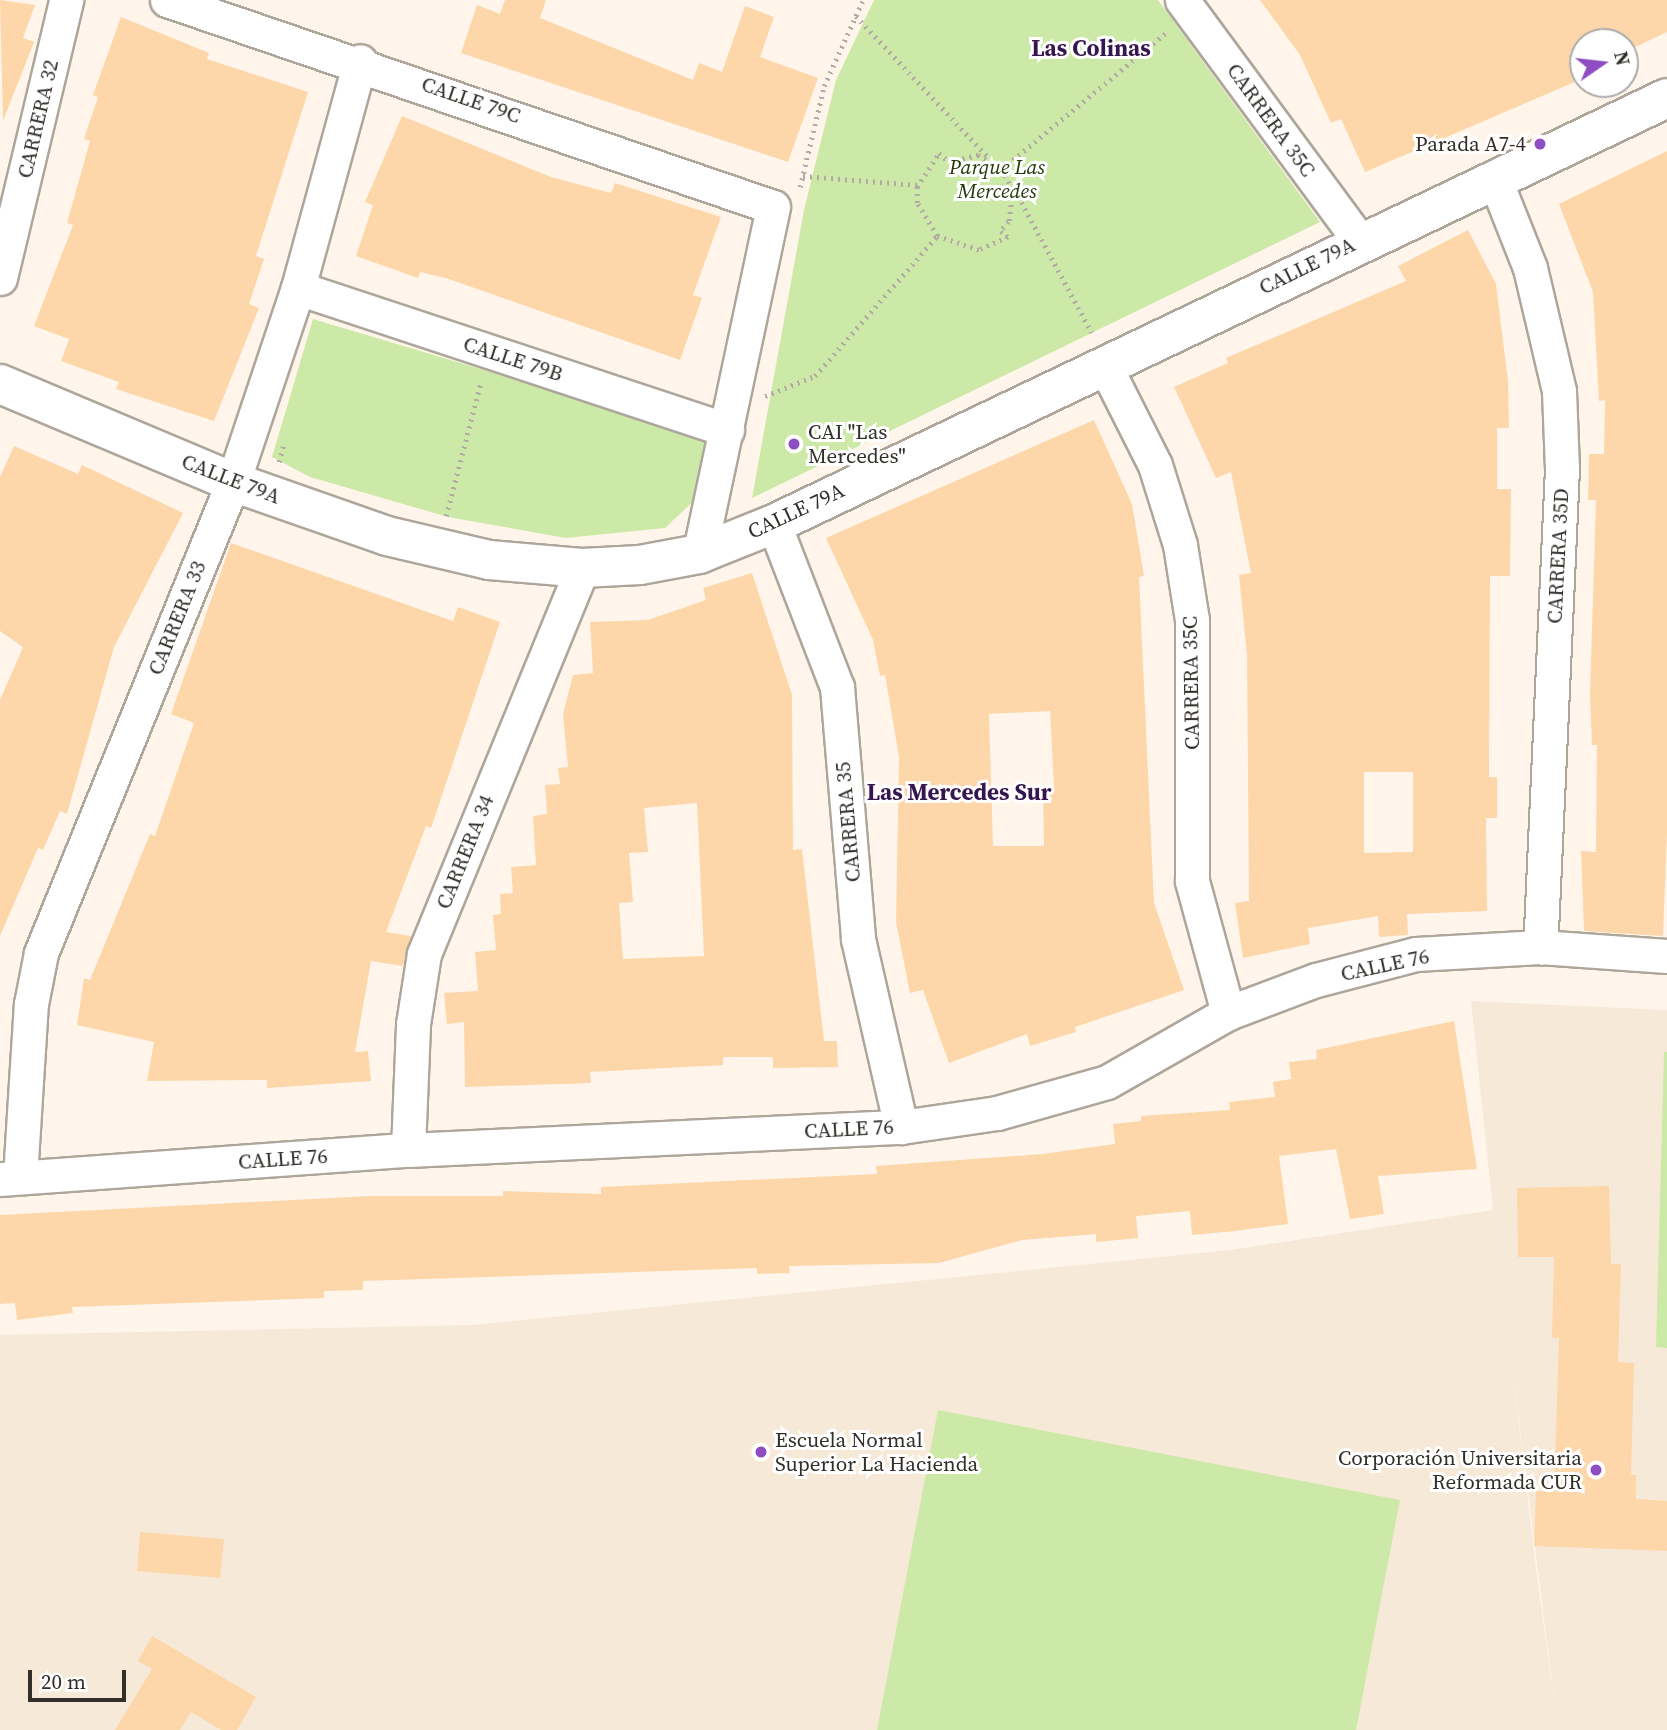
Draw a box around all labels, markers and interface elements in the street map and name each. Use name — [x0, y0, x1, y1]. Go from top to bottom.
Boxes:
north arrow — [1569, 28, 1639, 98]
district label: Las Colinas — [1031, 34, 1151, 62]
text: N — [1608, 49, 1637, 68]
street label: CARRERA 32 — [12, 57, 64, 181]
street label: CARRERA 35C — [1221, 58, 1321, 182]
street label: CALLE 79C — [418, 71, 524, 129]
place label: Parada A7-4 — [1415, 131, 1526, 157]
marker: Parada A7-4 — [1532, 136, 1548, 152]
park label: Parque Las Mercedes — [949, 154, 1045, 204]
street label: CALLE 79A — [1255, 232, 1359, 300]
street label: CALLE 79B — [460, 331, 566, 387]
place label: CAI "Las Mercedes" — [808, 419, 906, 469]
marker: CAI "Las Mercedes" — [786, 436, 802, 452]
street label: CALLE 79A — [178, 449, 284, 509]
street label: CALLE 79A — [744, 478, 848, 544]
street label: CARRERA 35D — [1542, 488, 1574, 624]
street label: CARRERA 33 — [143, 557, 211, 679]
street label: CARRERA 35C — [1177, 616, 1205, 750]
street label: CARRERA 35 — [830, 761, 866, 883]
district label: Las Mercedes Sur — [867, 778, 1051, 806]
street label: CARRERA 34 — [431, 791, 499, 913]
street label: CALLE 76 — [1338, 943, 1432, 987]
street label: CALLE 76 — [804, 1114, 894, 1144]
street label: CALLE 76 — [237, 1143, 329, 1175]
place label: Escuela Normal Superior La Hacienda — [775, 1427, 978, 1477]
marker: Escuela Normal Superior La Hacienda — [753, 1444, 769, 1460]
place label: Corporación Universitaria Reformada CUR — [1338, 1445, 1582, 1495]
marker: Corporación Universitaria Reformada CUR — [1588, 1462, 1604, 1478]
scale bar — [32, 1656, 130, 1700]
text: 20 m — [41, 1667, 86, 1696]

